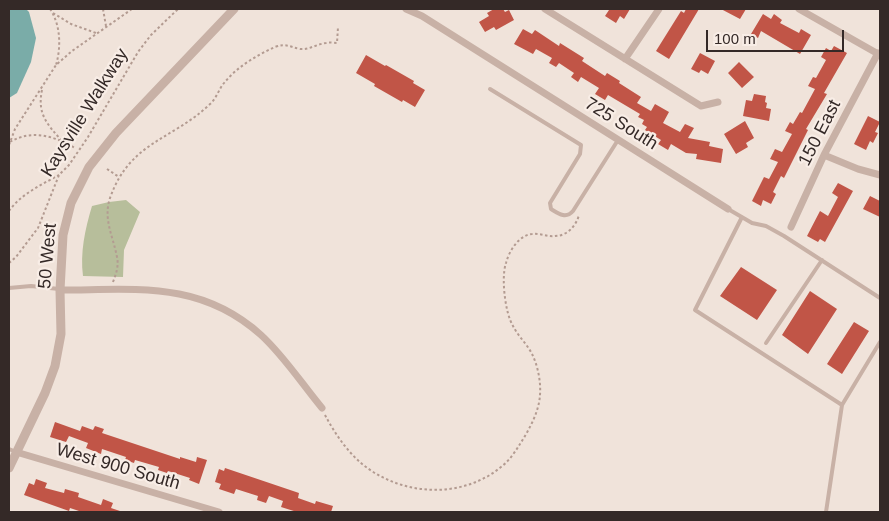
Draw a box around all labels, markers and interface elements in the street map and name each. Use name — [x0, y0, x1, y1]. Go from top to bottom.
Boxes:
scale bar — [709, 20, 846, 52]
text: 100 m — [714, 30, 756, 47]
street label: Kaysville Walkway — [37, 45, 133, 181]
street label: 725 South — [580, 93, 662, 155]
street label: 150 East — [794, 96, 846, 170]
street label: 50 West — [34, 222, 62, 290]
street label: West 900 South — [54, 439, 182, 495]

